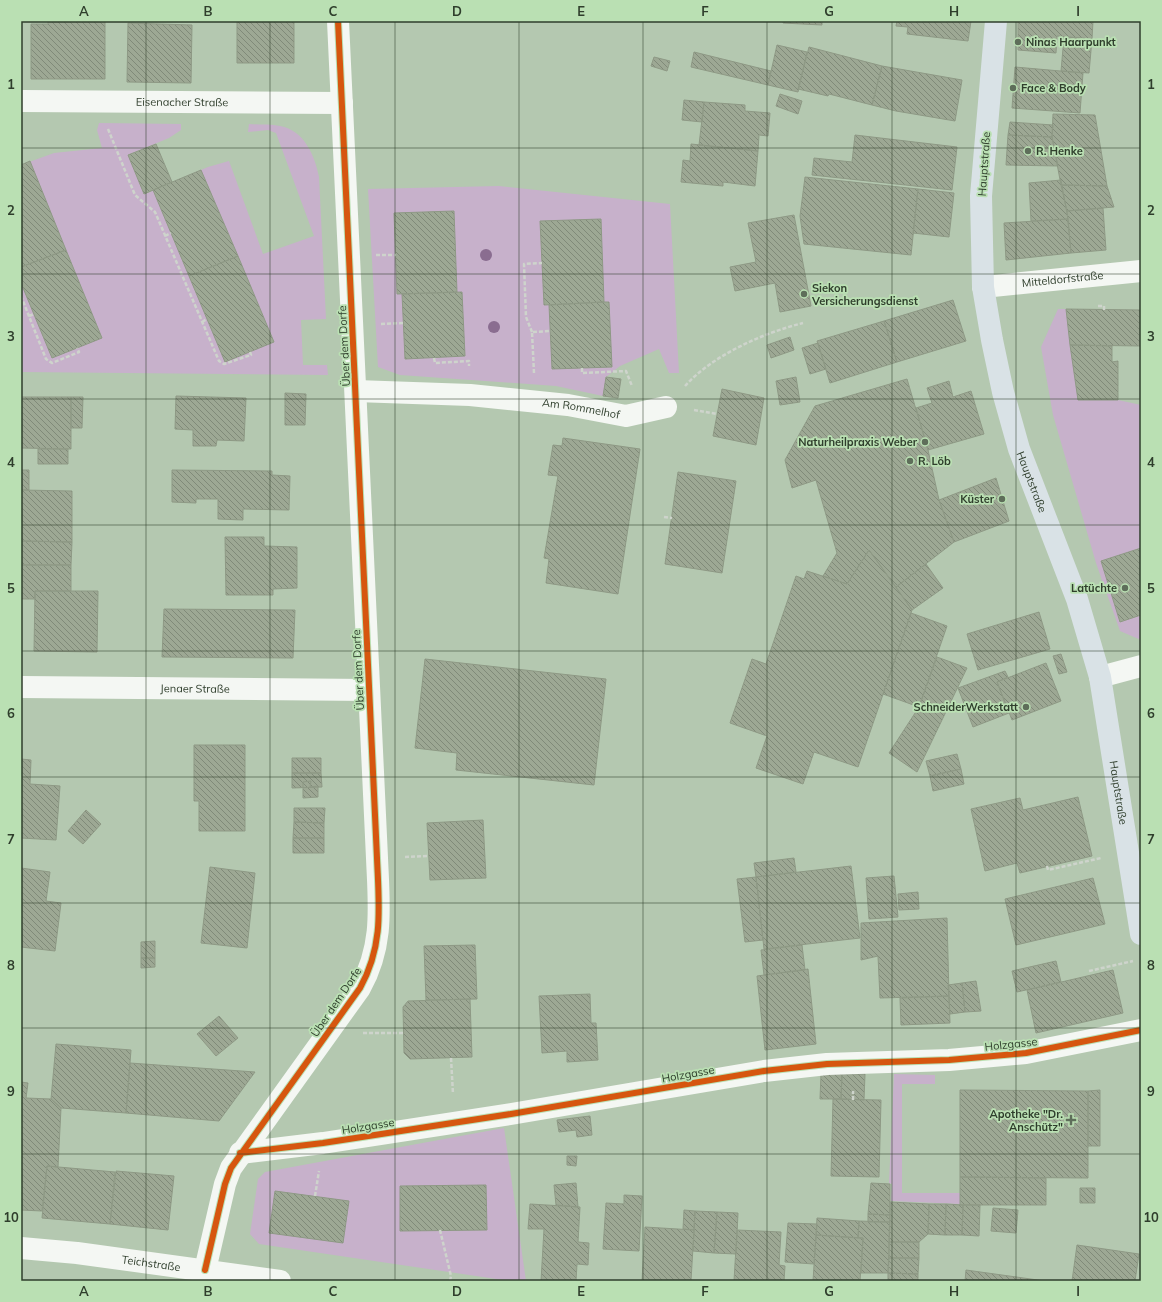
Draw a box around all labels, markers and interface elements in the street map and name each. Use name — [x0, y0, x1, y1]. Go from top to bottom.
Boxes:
text: A — [79, 3, 89, 19]
text: B — [204, 3, 213, 19]
text: C — [329, 3, 338, 19]
text: D — [452, 3, 462, 19]
text: E — [577, 3, 585, 19]
text: F — [701, 3, 709, 19]
text: G — [824, 3, 834, 19]
text: H — [949, 3, 959, 19]
text: I — [1076, 3, 1080, 19]
place label: Ninas Haarpunkt — [1026, 35, 1116, 49]
marker: Ninas Haarpunkt — [1013, 37, 1023, 47]
text: 1 — [7, 76, 15, 92]
text: 1 — [1147, 76, 1155, 92]
place label: Face & Body — [1021, 81, 1086, 95]
marker: Face & Body — [1008, 83, 1018, 93]
street label: Eisenacher Straße — [136, 95, 228, 109]
street label: Hauptstraße — [975, 131, 993, 197]
place label: R. Henke — [1036, 144, 1083, 158]
marker: R. Henke — [1023, 146, 1033, 156]
text: 2 — [7, 202, 15, 218]
text: 2 — [1147, 202, 1155, 218]
street label: Mitteldorfstraße — [1021, 268, 1104, 290]
place label: Siekon Versicherungsdienst — [811, 281, 918, 308]
marker: Siekon Versicherungsdienst — [799, 289, 809, 299]
street label: Über dem Dorfe — [335, 305, 353, 387]
text: 3 — [7, 328, 15, 344]
text: 3 — [1147, 328, 1155, 344]
street label: Am Rommelhof — [541, 395, 621, 422]
place label: Naturheilpraxis Weber — [798, 435, 918, 449]
marker: Naturheilpraxis Weber — [920, 437, 930, 447]
street label: Hauptstraße — [1014, 449, 1050, 515]
text: 4 — [7, 454, 15, 470]
place label: R. Löb — [918, 454, 951, 468]
text: 4 — [1147, 454, 1155, 470]
marker: R. Löb — [905, 456, 915, 466]
place label: Küster — [960, 492, 995, 506]
marker: Küster — [997, 494, 1007, 504]
text: 5 — [7, 580, 15, 596]
text: 5 — [1147, 580, 1155, 596]
place label: Latüchte — [1071, 581, 1117, 595]
marker: Latüchte — [1120, 583, 1130, 593]
street label: Über dem Dorfe — [349, 629, 367, 711]
street label: Jenaer Straße — [160, 681, 230, 696]
place label: SchneiderWerkstatt — [914, 700, 1018, 714]
marker: SchneiderWerkstatt — [1021, 702, 1031, 712]
text: 6 — [7, 705, 15, 721]
text: 6 — [1147, 705, 1155, 721]
street label: Hauptstraße — [1106, 760, 1130, 826]
text: 7 — [7, 831, 15, 847]
text: 7 — [1147, 831, 1155, 847]
text: 8 — [7, 957, 15, 973]
text: 8 — [1147, 957, 1155, 973]
street label: Über dem Dorfe — [308, 965, 364, 1039]
street label: Holzgasse — [984, 1034, 1038, 1054]
street label: Holzgasse — [661, 1062, 715, 1086]
text: 9 — [7, 1083, 15, 1099]
text: 9 — [1147, 1083, 1155, 1099]
place label: Apotheke "Dr. Anschütz" — [990, 1107, 1063, 1134]
street label: Holzgasse — [341, 1115, 395, 1137]
marker: Apotheke "Dr. Anschütz" — [1066, 1115, 1076, 1125]
text: 10 — [3, 1209, 19, 1225]
text: 10 — [1143, 1209, 1159, 1225]
street label: Teichstraße — [121, 1252, 181, 1274]
text: A — [79, 1283, 89, 1299]
text: B — [204, 1283, 213, 1299]
text: C — [329, 1283, 338, 1299]
text: D — [452, 1283, 462, 1299]
text: E — [577, 1283, 585, 1299]
text: F — [701, 1283, 709, 1299]
text: G — [824, 1283, 834, 1299]
text: H — [949, 1283, 959, 1299]
text: I — [1076, 1283, 1080, 1299]

